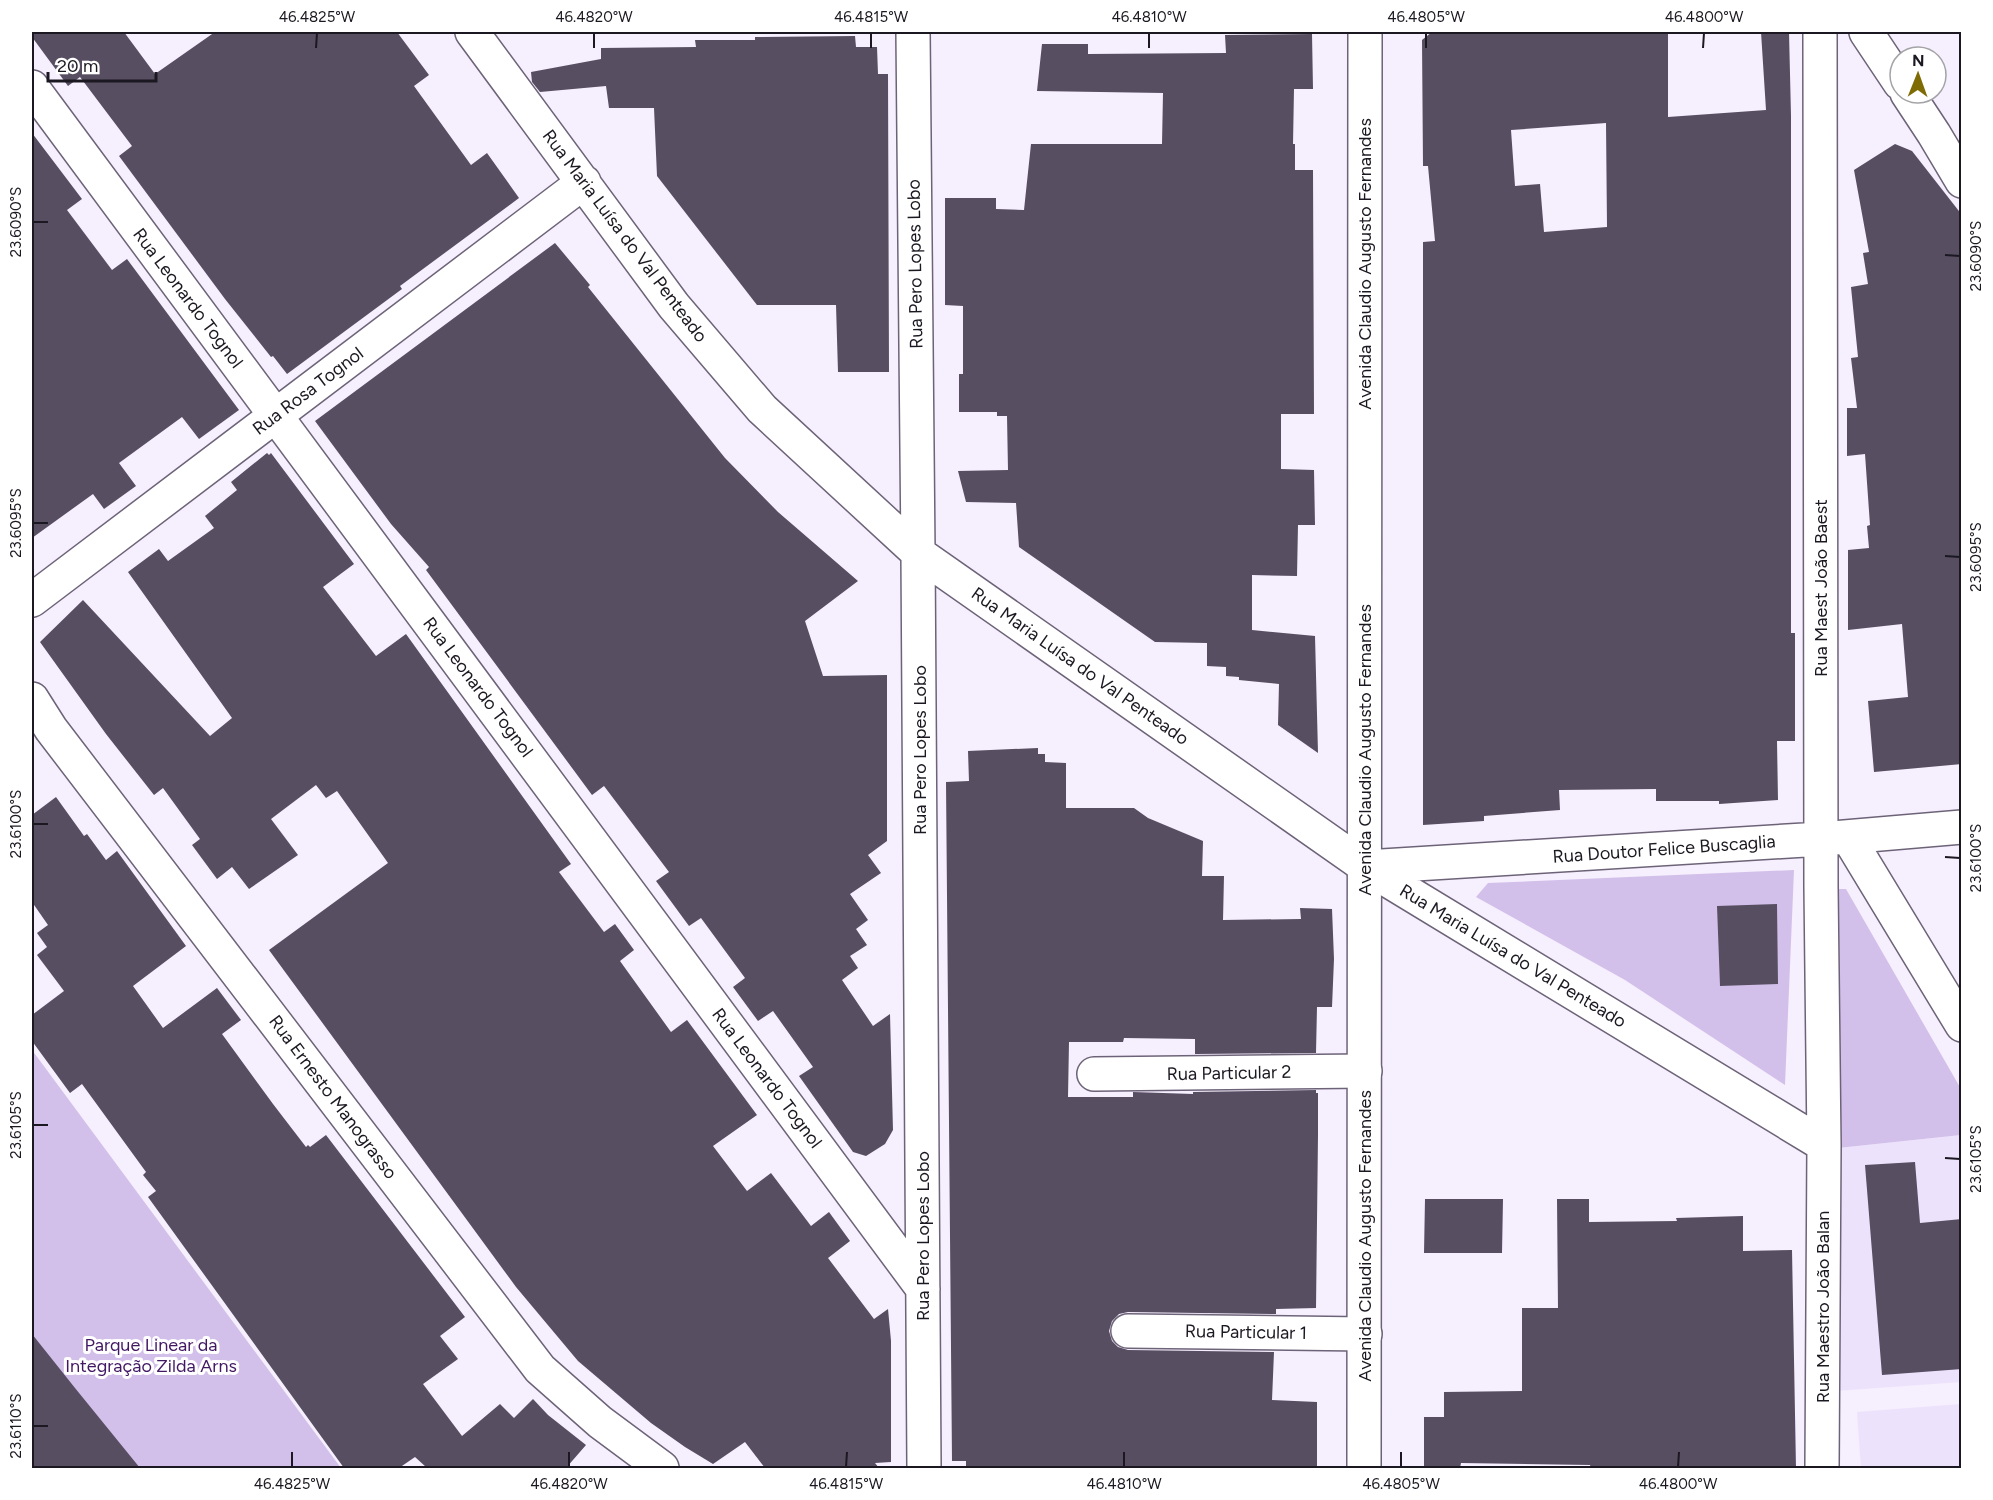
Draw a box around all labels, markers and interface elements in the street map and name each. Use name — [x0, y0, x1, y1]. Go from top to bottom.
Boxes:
text: 46.4825°W — [279, 8, 356, 26]
text: 46.4820°W — [555, 8, 633, 26]
text: 46.4815°W — [834, 8, 909, 26]
text: 46.4810°W — [1111, 8, 1187, 26]
text: 46.4805°W — [1387, 8, 1465, 26]
text: 46.4800°W — [1665, 8, 1744, 26]
scale bar — [48, 45, 156, 83]
north arrow — [1888, 45, 1948, 105]
text: N — [1912, 51, 1925, 70]
text: 20 m — [57, 55, 98, 77]
street label: Avenida Claudio Augusto Fernandes — [1354, 118, 1376, 410]
street label: Rua Maria Luísa do Val Penteado — [538, 125, 712, 347]
street label: Rua Pero Lopes Lobo — [903, 179, 927, 349]
text: 23.6090°S — [7, 187, 25, 257]
text: 23.6090°S — [1967, 221, 1985, 291]
street label: Rua Leonardo Tognol — [128, 224, 248, 372]
street label: Rua Rosa Tognol — [248, 342, 368, 440]
text: 23.6095°S — [7, 488, 25, 558]
street label: Rua Maest João Baest — [1810, 499, 1832, 677]
text: 23.6095°S — [1967, 522, 1985, 592]
street label: Rua Maria Luísa do Val Penteado — [967, 582, 1193, 750]
street label: Avenida Claudio Augusto Fernandes — [1354, 604, 1376, 896]
street label: Rua Leonardo Tognol — [418, 613, 538, 761]
street label: Rua Pero Lopes Lobo — [909, 665, 931, 835]
text: 23.6100°S — [7, 790, 25, 858]
text: 23.6100°S — [1967, 824, 1985, 892]
street label: Rua Doutor Felice Buscaglia — [1552, 830, 1776, 868]
street label: Rua Maria Luísa do Val Penteado — [1396, 879, 1630, 1033]
street label: Rua Leonardo Tognol — [707, 1004, 827, 1152]
street label: Rua Ernesto Manograsso — [264, 1011, 402, 1183]
street label: Rua Particular 2 — [1166, 1061, 1292, 1085]
street label: Avenida Claudio Augusto Fernandes — [1354, 1090, 1376, 1382]
text: 23.6105°S — [7, 1091, 25, 1159]
text: 23.6105°S — [1967, 1125, 1985, 1193]
street label: Rua Pero Lopes Lobo — [912, 1151, 934, 1321]
street label: Rua Maestro João Balan — [1812, 1211, 1834, 1403]
street label: Rua Particular 1 — [1185, 1320, 1307, 1344]
park label: Parque Linear da Integração Zilda Arns — [65, 1334, 237, 1377]
text: 23.6110°S — [7, 1394, 25, 1458]
text: 46.4825°W — [254, 1475, 331, 1493]
text: 46.4820°W — [530, 1475, 608, 1493]
text: 46.4815°W — [809, 1475, 884, 1493]
text: 46.4810°W — [1086, 1475, 1162, 1493]
text: 46.4805°W — [1362, 1475, 1440, 1493]
text: 46.4800°W — [1639, 1475, 1718, 1493]

